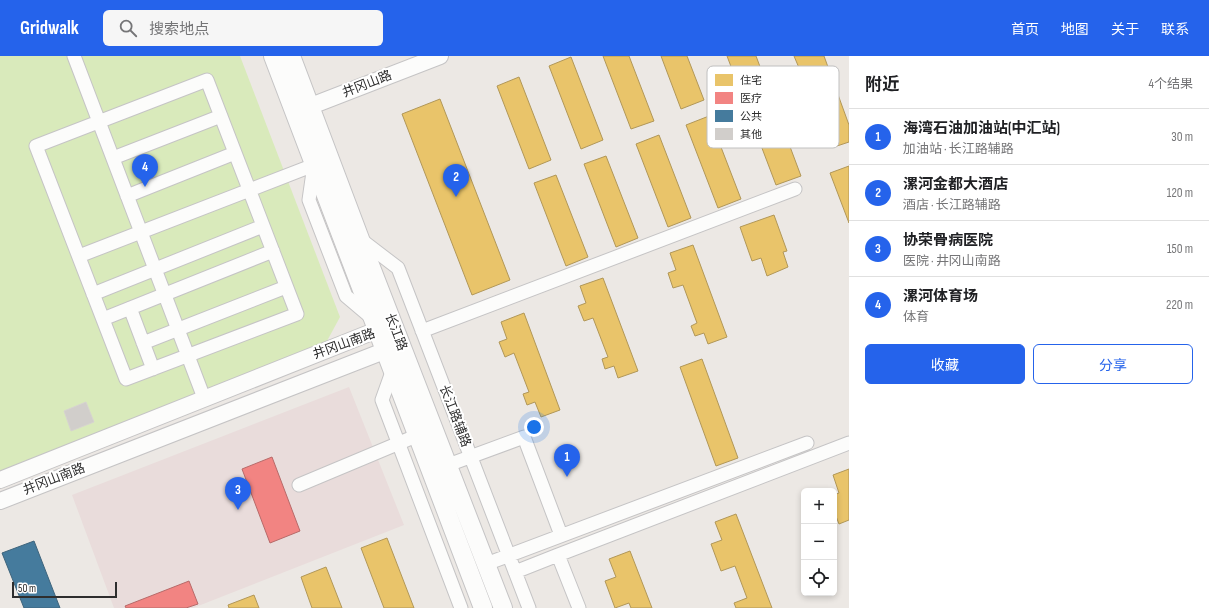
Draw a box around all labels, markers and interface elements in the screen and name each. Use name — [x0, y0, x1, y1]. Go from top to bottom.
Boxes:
search box — [103, 10, 383, 46]
text: Gridwalk — [20, 17, 79, 40]
icon: search — [117, 17, 139, 39]
text: 搜索地点 — [149, 20, 209, 39]
text: 首页 — [1011, 21, 1039, 38]
text: 地图 — [1061, 21, 1089, 38]
text: 关于 — [1111, 21, 1139, 38]
text: 联系 — [1161, 21, 1189, 38]
legend — [707, 66, 839, 148]
street label: 井冈山路 — [340, 67, 394, 101]
text: 住宅 — [740, 74, 762, 87]
text: 附近 — [865, 75, 899, 95]
text: 4个结果 — [1149, 76, 1193, 92]
text: 医疗 — [740, 92, 762, 105]
text: 公共 — [740, 110, 762, 123]
text: 海湾石油加油站(中汇站) — [903, 119, 1060, 138]
text: 其他 — [740, 128, 762, 141]
text: 1 — [875, 129, 881, 145]
text: 30 m — [1171, 129, 1193, 145]
text: 加油站 · 长江路辅路 — [903, 141, 1014, 157]
pin: 4 — [132, 154, 158, 187]
pin: 2 — [443, 164, 469, 197]
text: 漯河金都大酒店 — [903, 175, 1008, 194]
text: 2 — [875, 185, 881, 201]
text: 120 m — [1167, 185, 1193, 201]
text: 酒店 · 长江路辅路 — [903, 197, 1001, 213]
text: 协荣骨病医院 — [903, 231, 993, 250]
text: 3 — [875, 241, 881, 257]
text: 150 m — [1167, 241, 1193, 257]
text: 医院 · 井冈山南路 — [903, 253, 1001, 269]
text: 漯河体育场 — [903, 287, 978, 306]
text: 4 — [875, 297, 881, 313]
text: 220 m — [1166, 297, 1193, 313]
text: 体育 — [903, 309, 929, 325]
street label: 长江路 — [382, 311, 410, 353]
street label: 井冈山南路 — [311, 325, 377, 363]
button: 收藏 — [865, 344, 1025, 384]
button: 分享 — [1033, 344, 1193, 384]
street label: 长江路辅路 — [436, 383, 474, 449]
your location — [524, 417, 544, 437]
pin: 1 — [554, 444, 580, 477]
street label: 井冈山南路 — [21, 460, 87, 498]
pin: 3 — [225, 477, 251, 510]
map controls — [801, 488, 837, 596]
button: + — [801, 488, 837, 524]
button: − — [801, 524, 837, 560]
button: locate — [801, 560, 837, 596]
scale bar — [12, 580, 117, 599]
text: 50 m — [18, 582, 36, 595]

